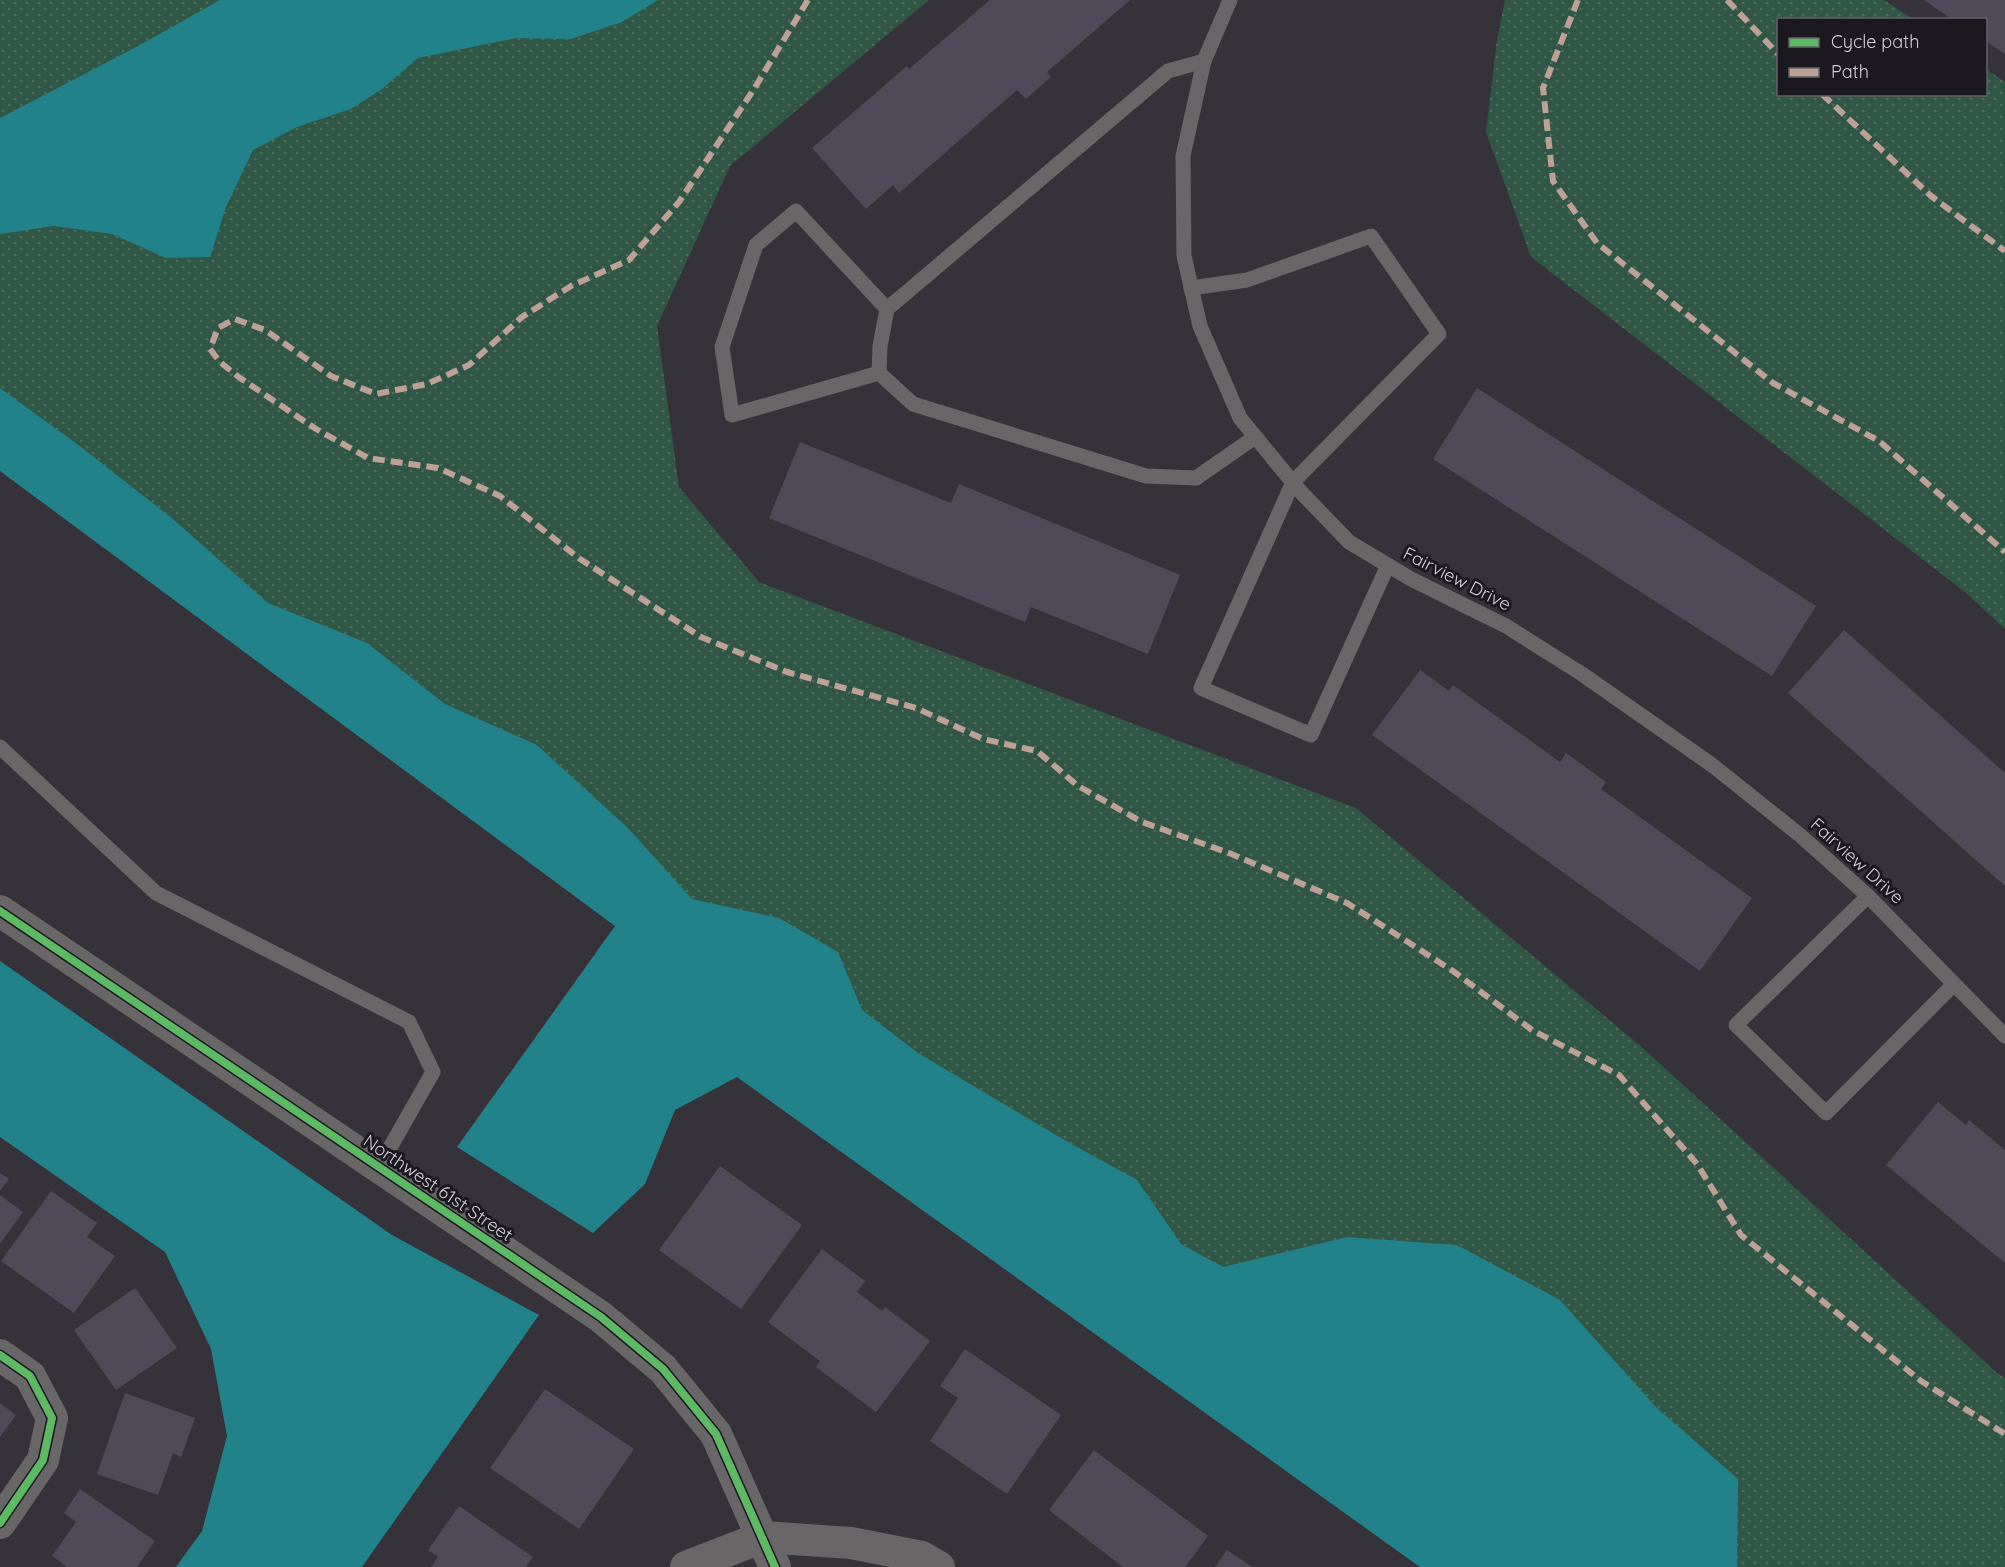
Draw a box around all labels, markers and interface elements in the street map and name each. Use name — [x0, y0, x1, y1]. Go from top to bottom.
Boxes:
legend — [1777, 18, 1987, 96]
text: Cycle path — [1831, 30, 1919, 53]
text: Path — [1831, 60, 1869, 83]
street label: Fairview Drive — [1400, 542, 1515, 616]
street label: Fairview Drive — [1806, 813, 1909, 909]
street label: Northwest 61st Street — [359, 1129, 517, 1246]

